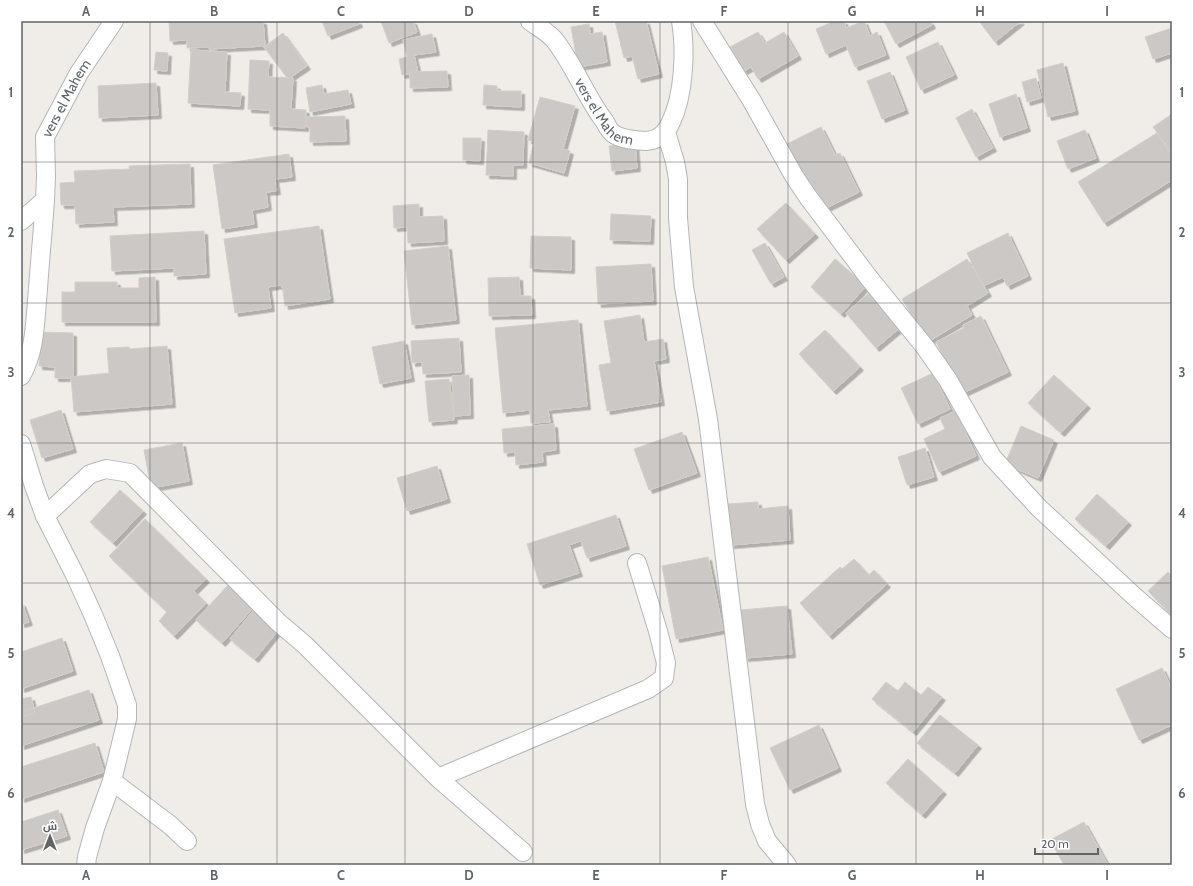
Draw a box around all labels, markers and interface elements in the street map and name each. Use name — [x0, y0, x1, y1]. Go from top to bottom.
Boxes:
text: A — [82, 3, 91, 19]
text: B — [210, 3, 218, 19]
text: C — [337, 3, 345, 19]
text: D — [464, 3, 474, 19]
text: E — [592, 3, 600, 19]
text: F — [721, 3, 728, 19]
text: G — [848, 3, 857, 19]
text: H — [975, 3, 985, 19]
text: I — [1105, 3, 1109, 19]
street label: vers el Mahem — [38, 56, 95, 140]
street label: vers el Mahem — [571, 75, 635, 149]
text: 1 — [9, 84, 13, 100]
text: 1 — [1180, 84, 1184, 100]
text: 2 — [8, 224, 15, 240]
text: 2 — [1179, 224, 1186, 240]
text: 3 — [7, 364, 15, 380]
text: 3 — [1178, 364, 1186, 380]
text: 4 — [7, 505, 15, 521]
text: 4 — [1178, 505, 1186, 521]
text: 5 — [8, 645, 15, 661]
text: 5 — [1179, 645, 1186, 661]
text: 6 — [7, 785, 15, 801]
text: 6 — [1178, 785, 1186, 801]
north arrow — [30, 816, 70, 856]
text: ش — [43, 819, 57, 833]
scale bar — [1035, 830, 1098, 856]
text: 20 m — [1041, 836, 1069, 851]
text: A — [82, 867, 91, 883]
text: B — [210, 867, 218, 883]
text: C — [337, 867, 345, 883]
text: D — [464, 867, 474, 883]
text: E — [592, 867, 600, 883]
text: F — [721, 867, 728, 883]
text: G — [848, 867, 857, 883]
text: H — [975, 867, 985, 883]
text: I — [1105, 867, 1109, 883]

